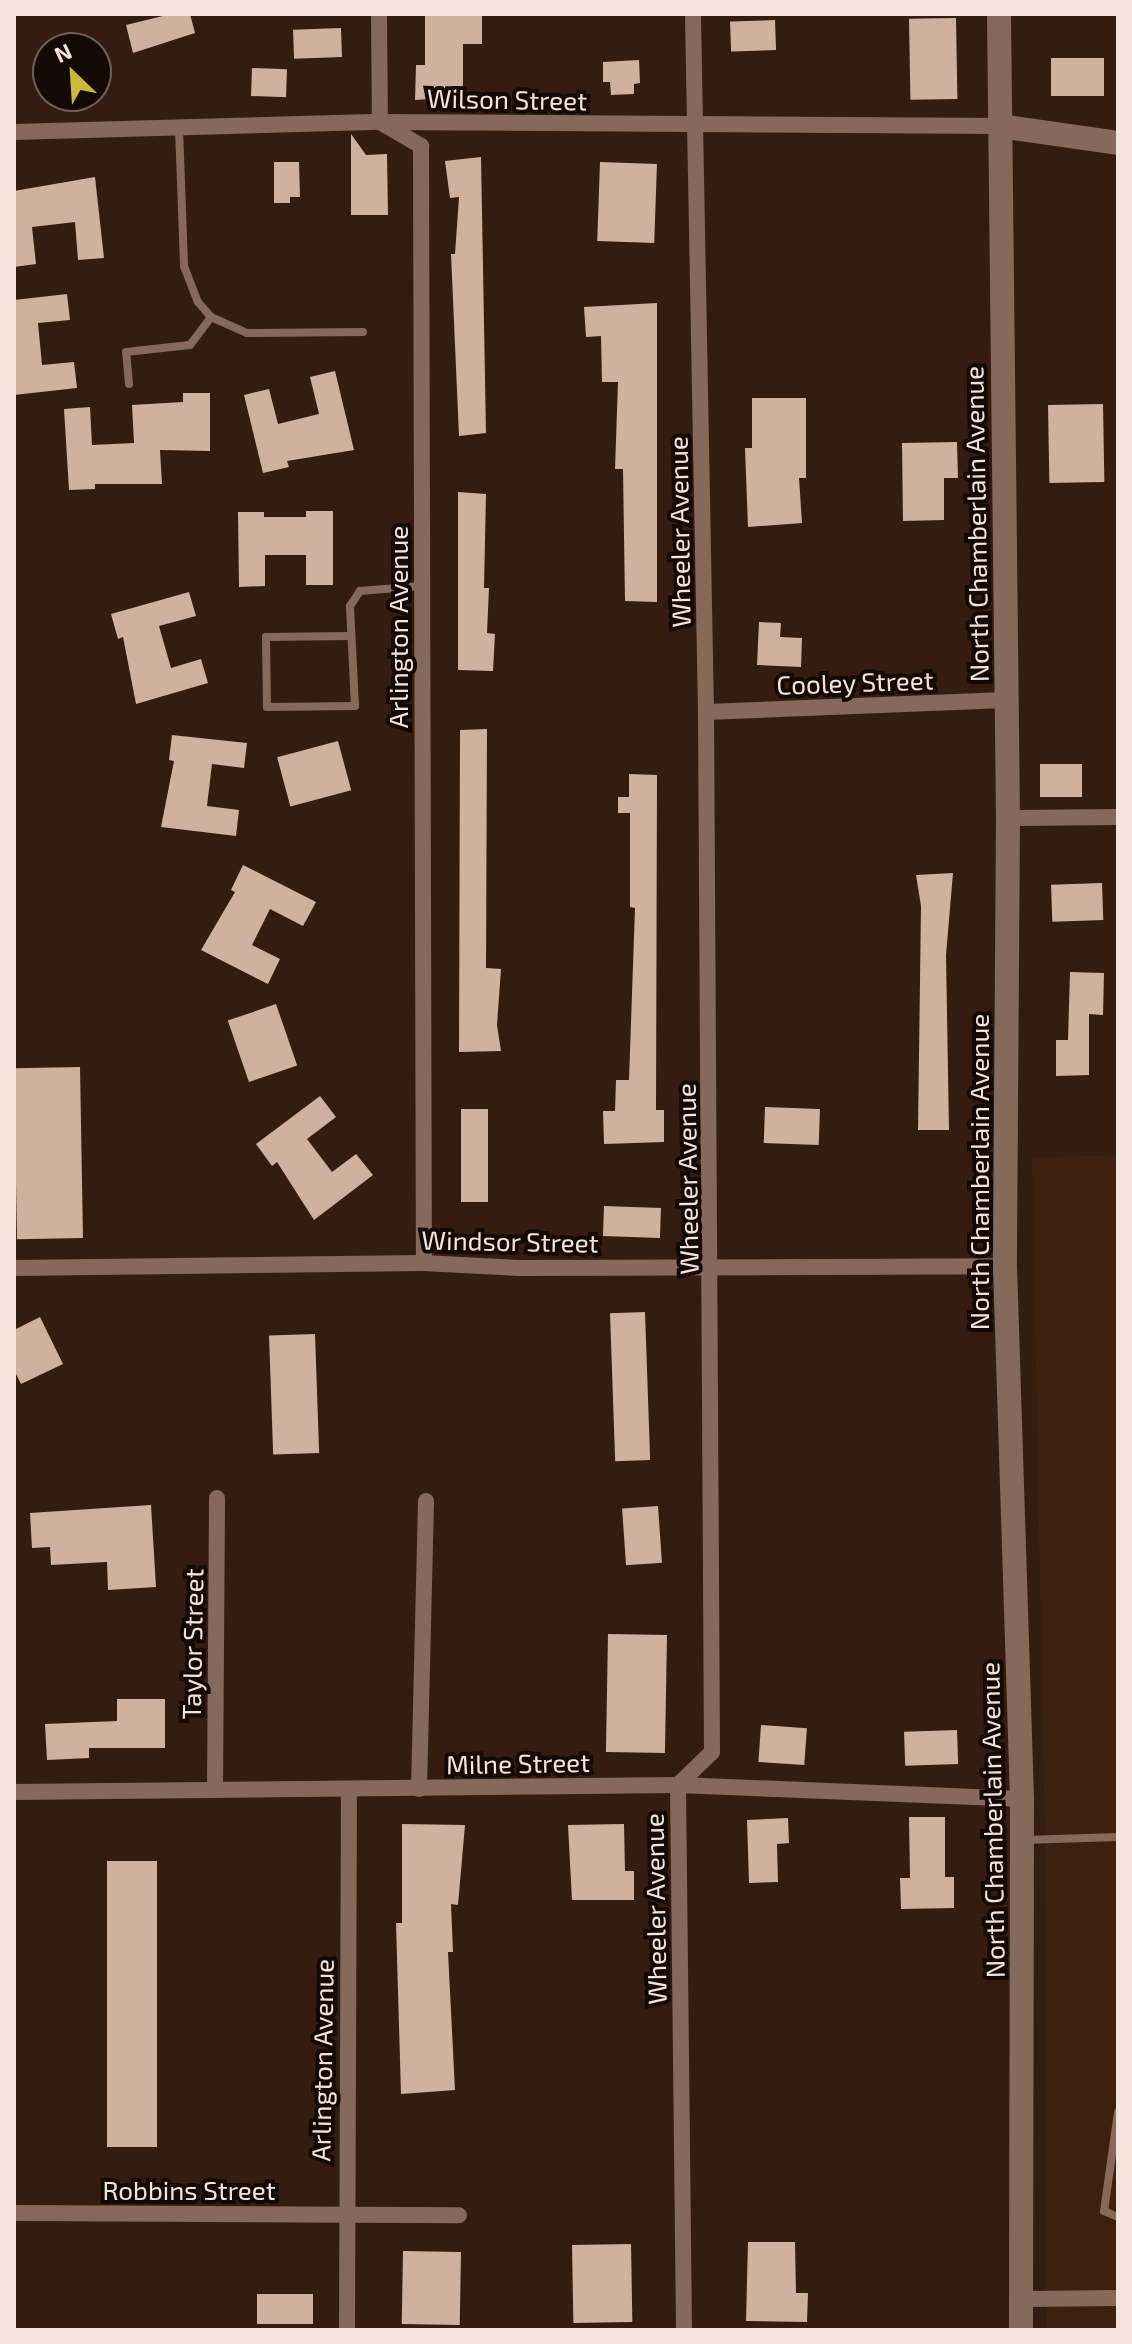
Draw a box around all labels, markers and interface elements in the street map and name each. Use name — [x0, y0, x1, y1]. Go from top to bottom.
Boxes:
north arrow — [32, 32, 112, 112]
text: N — [50, 37, 75, 67]
street label: Wilson Street — [427, 82, 587, 116]
street label: North Chamberlain Avenue — [958, 365, 994, 683]
street label: Wheeler Avenue — [662, 435, 696, 629]
street label: Arlington Avenue — [382, 525, 414, 729]
street label: Cooley Street — [776, 664, 934, 700]
street label: North Chamberlain Avenue — [963, 1014, 995, 1330]
street label: Wheeler Avenue — [670, 1082, 704, 1276]
street label: Windsor Street — [421, 1224, 599, 1258]
street label: Taylor Street — [175, 1568, 209, 1720]
street label: North Chamberlain Avenue — [974, 1661, 1010, 1979]
street label: Milne Street — [446, 1746, 590, 1780]
street label: Wheeler Avenue — [638, 1812, 672, 2006]
street label: Arlington Avenue — [305, 1958, 339, 2162]
street label: Robbins Street — [102, 2174, 276, 2206]

